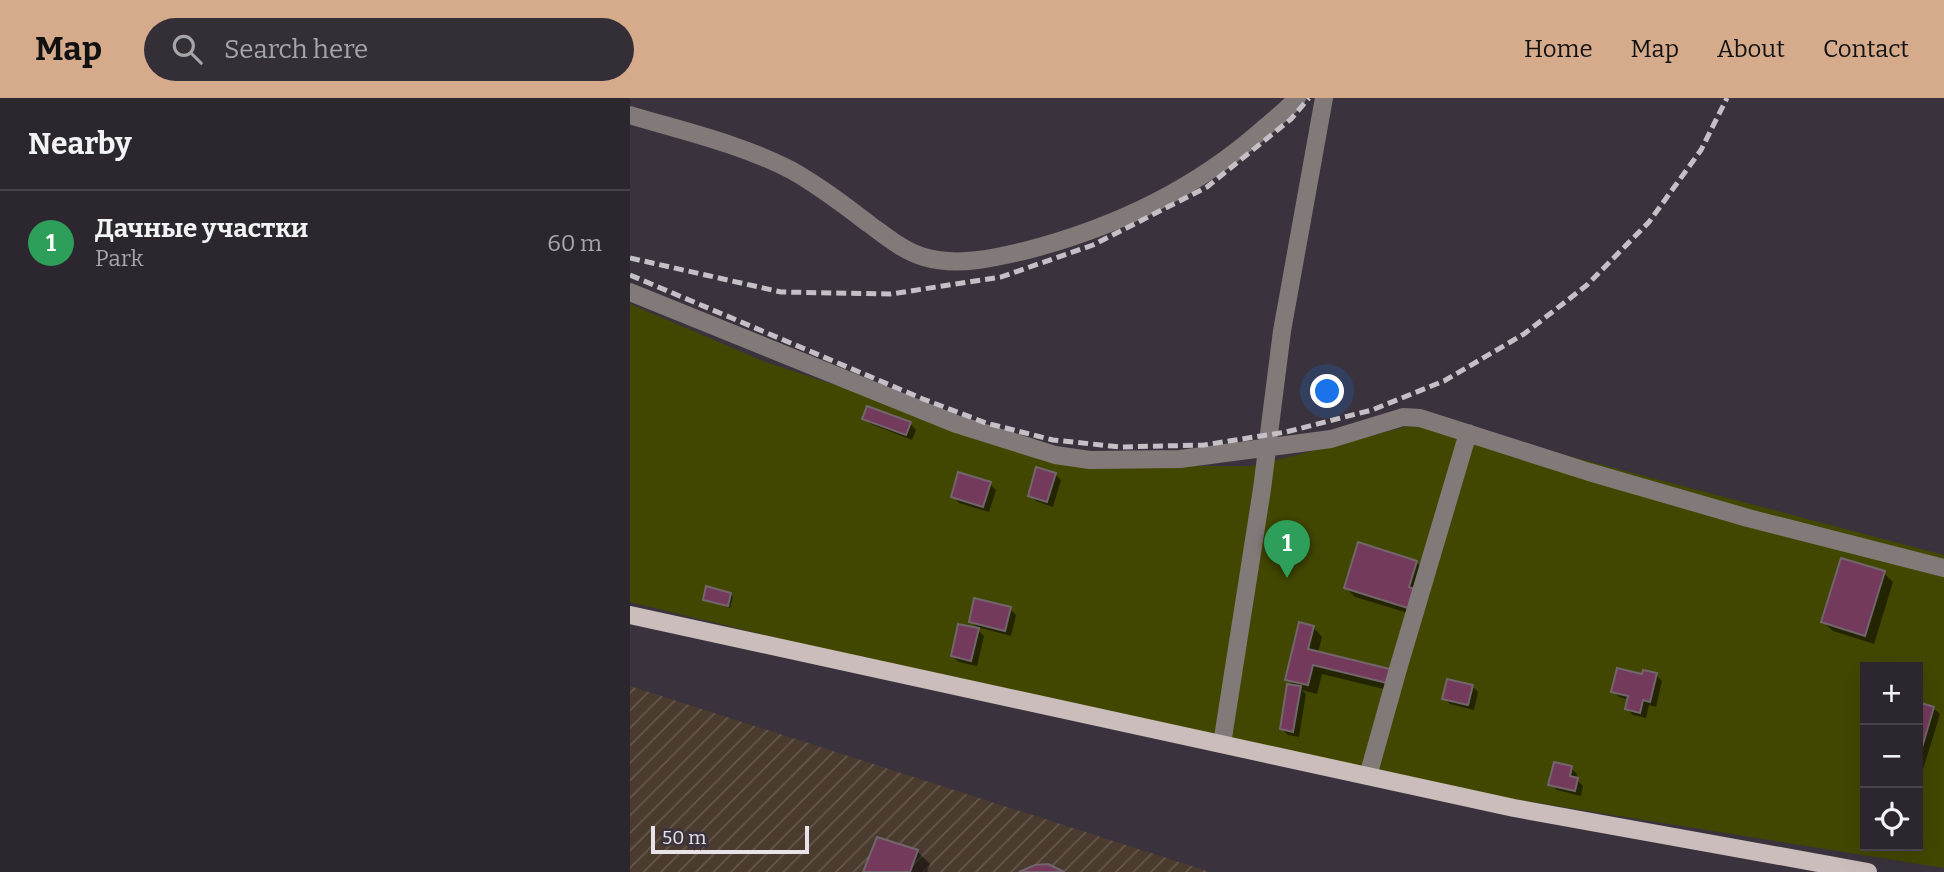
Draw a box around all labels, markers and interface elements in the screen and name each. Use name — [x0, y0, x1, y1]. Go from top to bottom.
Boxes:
search box — [144, 18, 634, 81]
text: Map — [35, 29, 102, 69]
icon: search — [168, 30, 206, 68]
text: Search here — [224, 34, 368, 65]
text: Home — [1524, 35, 1593, 63]
text: Map — [1631, 35, 1679, 63]
text: About — [1717, 35, 1785, 63]
text: Contact — [1823, 35, 1909, 63]
text: Nearby — [28, 126, 132, 162]
text: Дачные участки — [95, 213, 308, 244]
text: 1 — [46, 229, 56, 257]
text: 60 m — [547, 229, 602, 257]
text: Park — [95, 244, 144, 272]
your location — [1310, 374, 1344, 408]
pin: 1 — [1264, 520, 1310, 578]
map controls — [1860, 662, 1923, 851]
button: + — [1860, 662, 1923, 725]
button: − — [1860, 725, 1923, 788]
button: locate — [1860, 788, 1923, 851]
scale bar — [651, 823, 808, 855]
text: 50 m — [662, 826, 706, 849]

